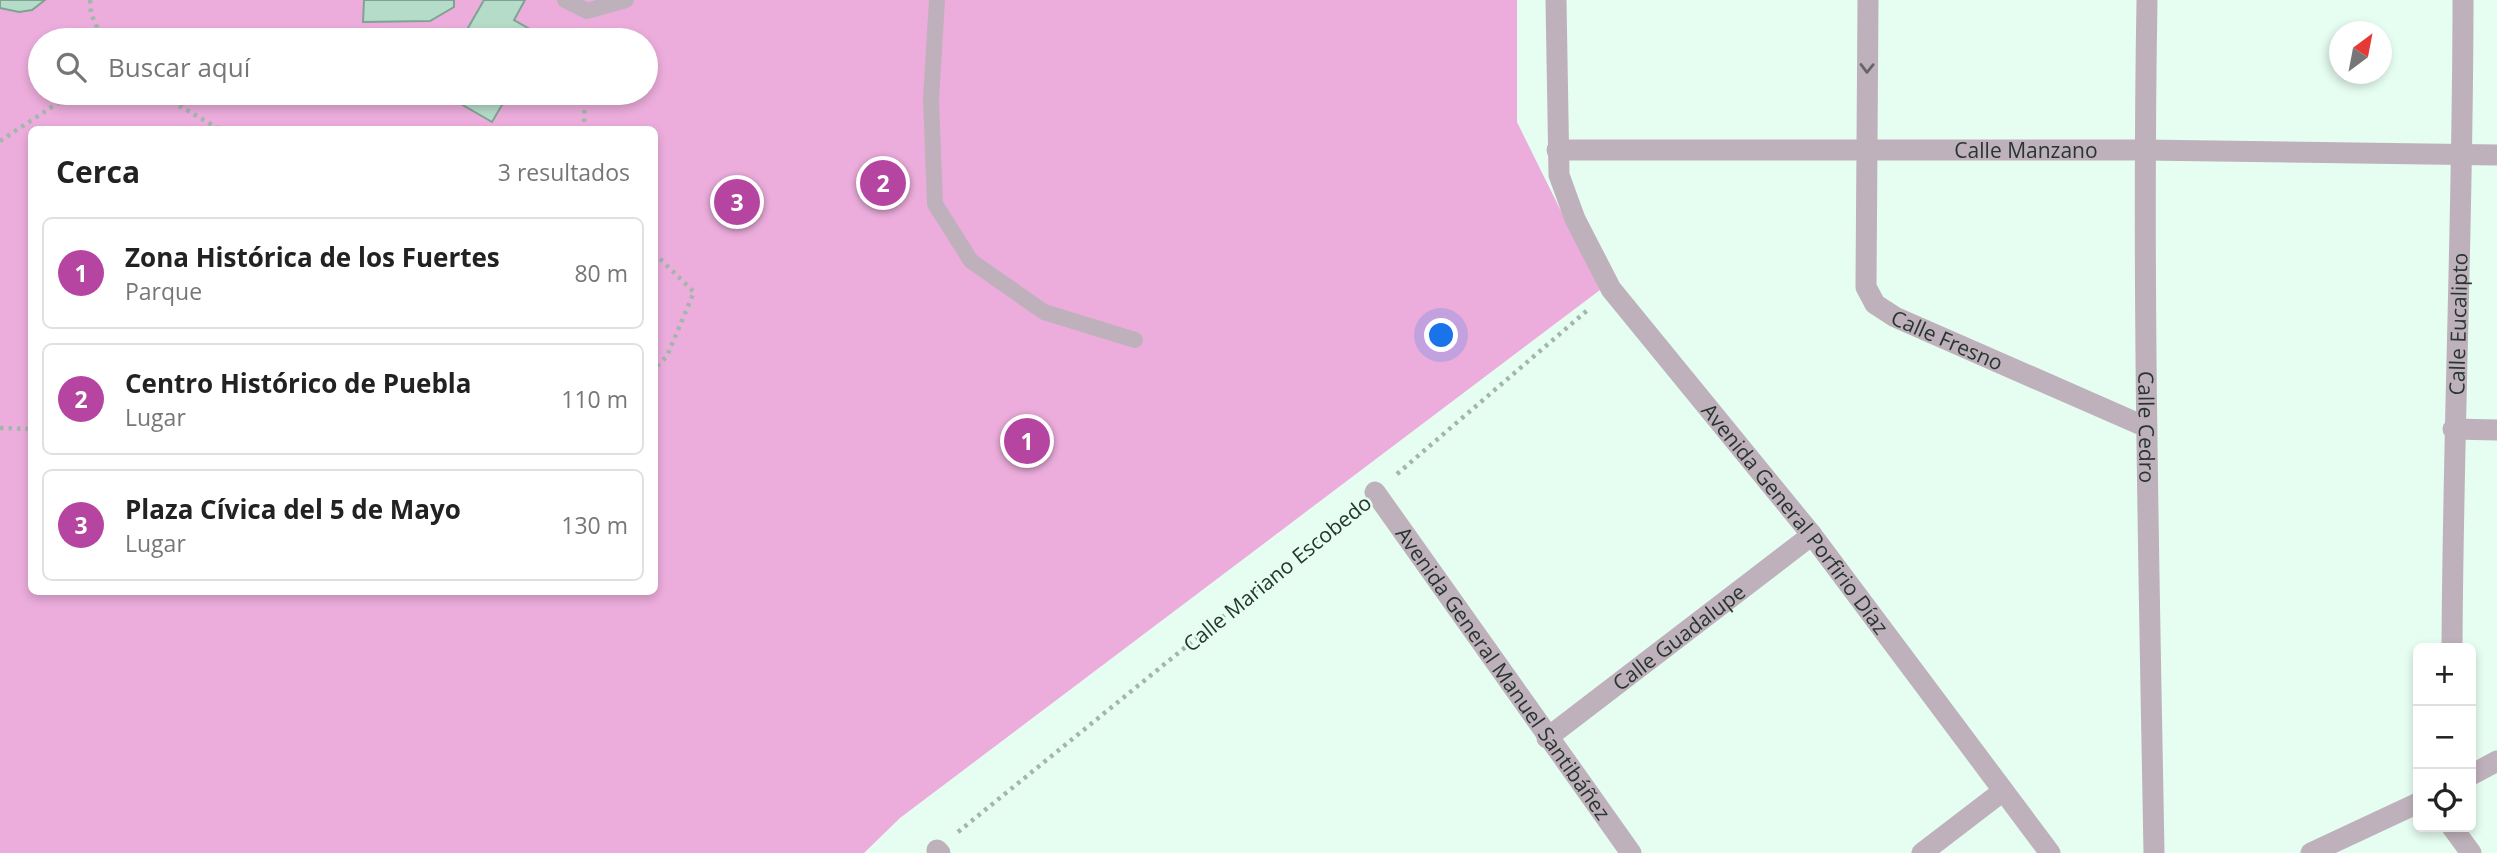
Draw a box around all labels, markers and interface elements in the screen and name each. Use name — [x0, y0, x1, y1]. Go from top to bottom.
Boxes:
north arrow — [2329, 21, 2392, 84]
search box — [28, 28, 658, 105]
icon: search — [52, 48, 90, 86]
text: Buscar aquí — [108, 49, 250, 85]
one-way arrow — [1859, 63, 1874, 74]
street label: Calle Manzano — [1954, 136, 2098, 164]
text: Cerca — [56, 151, 140, 192]
text: 3 resultados — [498, 156, 630, 188]
pin: 2 — [860, 157, 906, 209]
pin: 3 — [714, 176, 760, 228]
text: Zona Histórica de los Fuertes — [125, 239, 500, 275]
street label: Calle Eucalipto — [2442, 252, 2474, 396]
text: 1 — [74, 257, 88, 289]
text: 80 m — [574, 257, 628, 289]
text: Parque — [125, 275, 202, 307]
street label: Calle Fresno — [1887, 303, 2007, 377]
your location — [1424, 318, 1458, 352]
text: Centro Histórico de Puebla — [125, 365, 472, 401]
street label: Calle Cedro — [2132, 371, 2162, 483]
text: 2 — [74, 383, 88, 415]
text: 110 m — [561, 383, 628, 415]
street label: Avenida General Porfirio Díaz — [1696, 397, 1895, 640]
text: Lugar — [125, 401, 186, 433]
pin: 1 — [1004, 415, 1050, 467]
street label: Calle Mariano Escobedo — [1177, 488, 1377, 658]
text: Plaza Cívica del 5 de Mayo — [125, 491, 461, 527]
text: 3 — [74, 509, 88, 541]
text: 130 m — [561, 509, 628, 541]
street label: Avenida General Manuel Santibáñez — [1390, 521, 1617, 825]
text: Lugar — [125, 527, 186, 559]
street label: Calle Guadalupe — [1607, 577, 1751, 697]
map controls — [2413, 643, 2476, 832]
button: + — [2413, 643, 2476, 706]
button: − — [2413, 706, 2476, 769]
button: locate — [2413, 769, 2476, 832]

